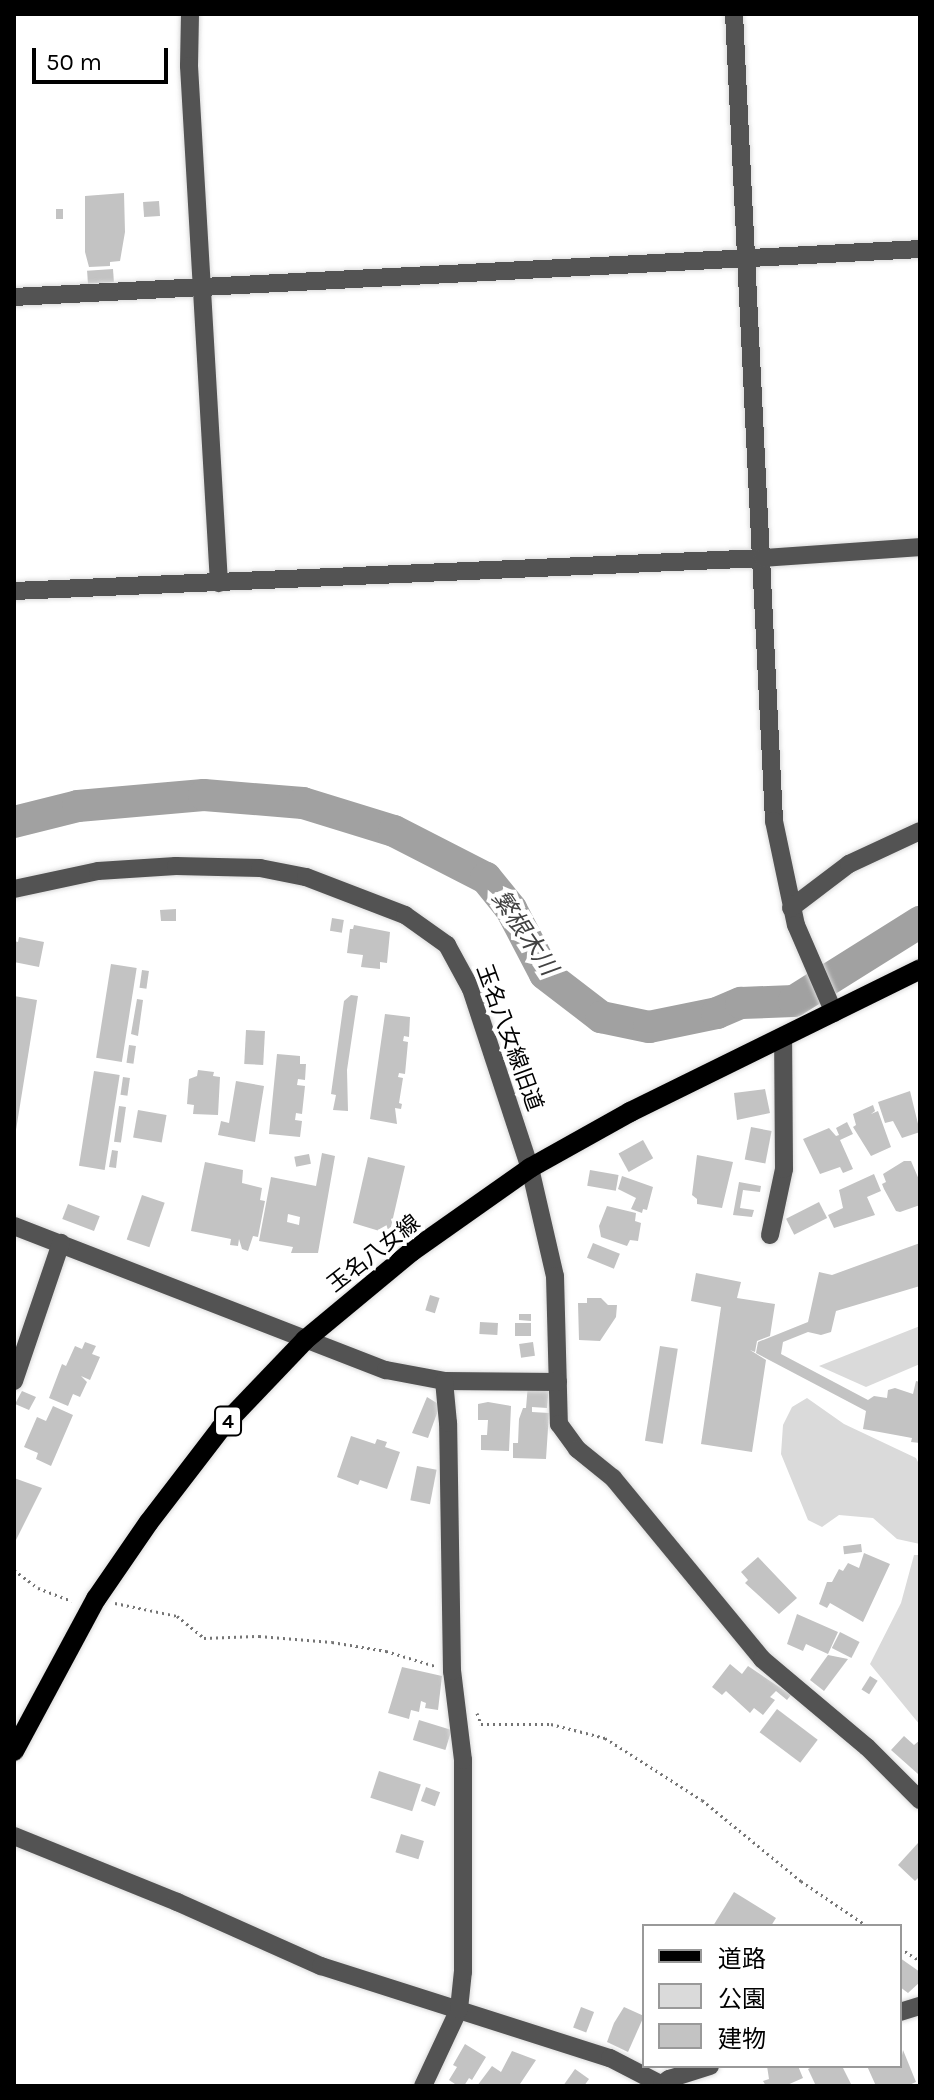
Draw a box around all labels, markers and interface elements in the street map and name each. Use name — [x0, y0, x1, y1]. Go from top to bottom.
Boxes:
scale bar — [36, 32, 172, 82]
text: 50 m — [46, 48, 102, 76]
water label: 繁根木川 — [485, 885, 563, 981]
street label: 玉名八女線旧道 — [470, 961, 548, 1115]
street label: 玉名八女線 — [323, 1210, 425, 1298]
road number: 4 — [214, 1405, 242, 1437]
legend — [642, 1924, 902, 2068]
text: 道路 — [718, 1945, 766, 1973]
text: 公園 — [718, 1985, 766, 2013]
text: 建物 — [718, 2025, 766, 2053]

